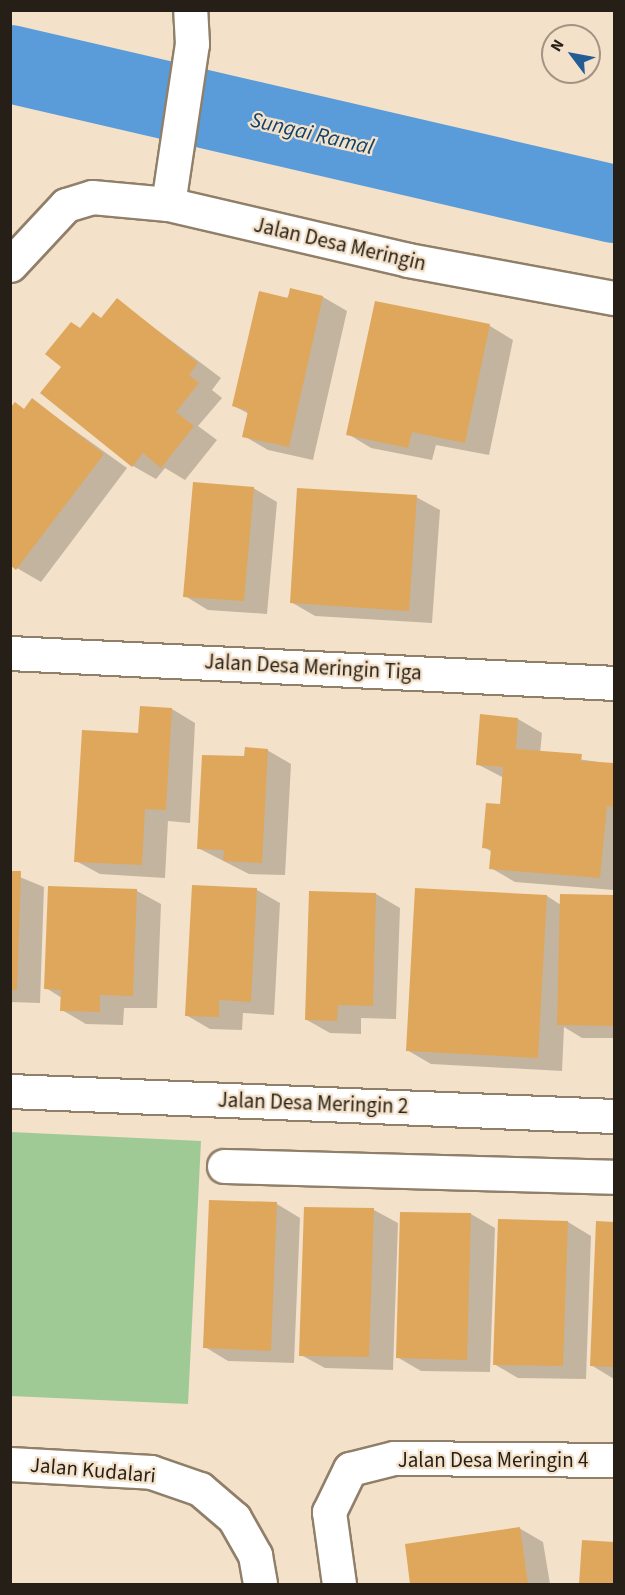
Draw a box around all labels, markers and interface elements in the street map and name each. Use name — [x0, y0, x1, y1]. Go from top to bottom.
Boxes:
north arrow — [541, 24, 601, 84]
text: N — [545, 35, 570, 56]
water label: Sungai Ramal — [248, 107, 376, 161]
street label: Jalan Desa Meringin — [251, 212, 429, 276]
street label: Jalan Desa Meringin Tiga — [204, 649, 422, 685]
street label: Jalan Desa Meringin 2 — [217, 1087, 409, 1119]
street label: Jalan Desa Meringin 4 — [398, 1447, 588, 1473]
street label: Jalan Kudalari — [29, 1452, 157, 1488]

